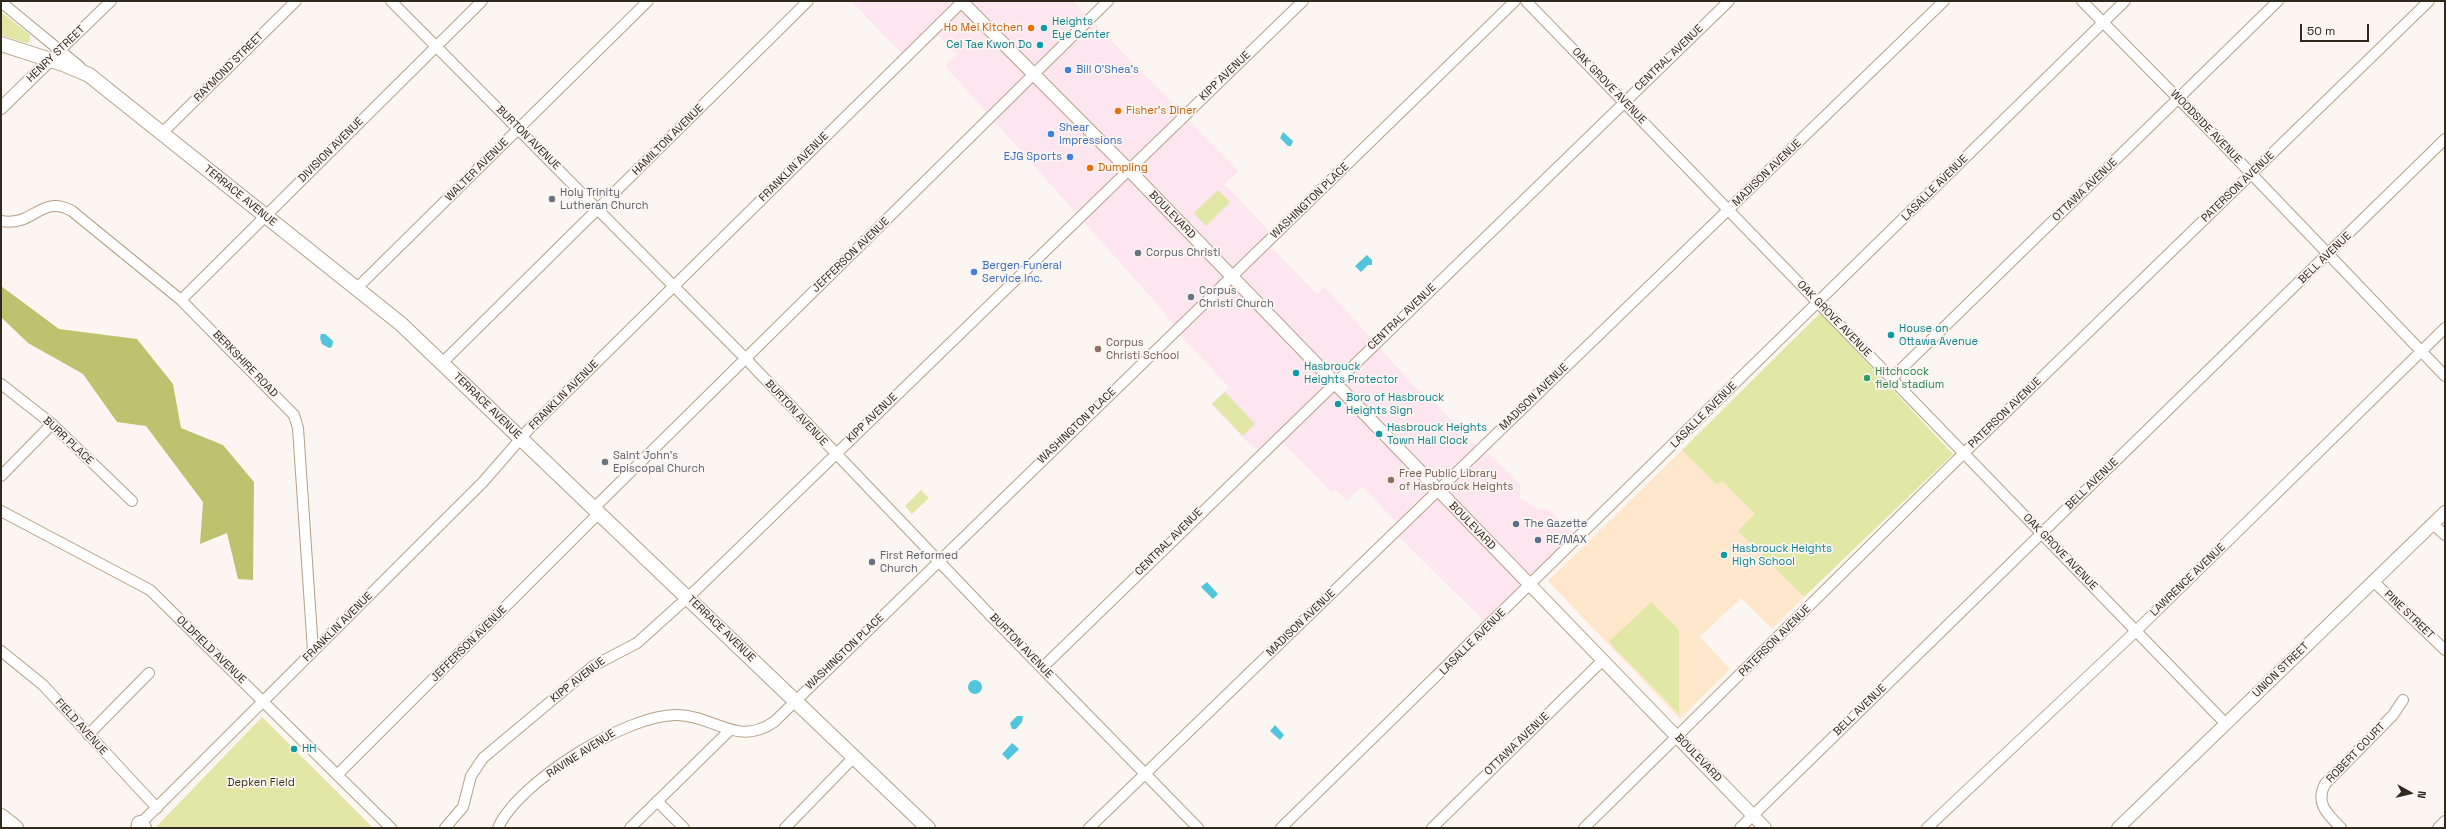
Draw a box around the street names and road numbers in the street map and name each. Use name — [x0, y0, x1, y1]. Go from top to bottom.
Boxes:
street label: CENTRAL AVENUE — [1632, 22, 1706, 94]
street label: HENRY STREET — [24, 23, 88, 85]
street label: RAYMOND STREET — [192, 30, 266, 104]
street label: OAK GROVE AVENUE — [1569, 45, 1649, 127]
street label: KIPP AVENUE — [1197, 48, 1253, 104]
street label: WOODSIDE AVENUE — [2167, 87, 2245, 167]
street label: HAMILTON AVENUE — [630, 102, 706, 178]
street label: BURTON AVENUE — [493, 103, 563, 173]
street label: DIVISION AVENUE — [296, 115, 366, 185]
street label: FRANKLIN AVENUE — [757, 130, 831, 204]
street label: WALTER AVENUE — [443, 136, 511, 204]
street label: MADISON AVENUE — [1730, 137, 1804, 209]
street label: PATERSON AVENUE — [2199, 149, 2277, 225]
street label: LASALLE AVENUE — [1899, 152, 1971, 224]
street label: OTTAWA AVENUE — [2050, 156, 2120, 224]
street label: WASHINGTON PLACE — [1268, 160, 1352, 242]
street label: TERRACE AVENUE — [201, 163, 279, 229]
street label: BOULEVARD — [1146, 188, 1198, 242]
street label: JEFFERSON AVENUE — [810, 215, 892, 295]
street label: BELL AVENUE — [2296, 229, 2354, 287]
street label: OAK GROVE AVENUE — [1794, 278, 1874, 360]
street label: CENTRAL AVENUE — [1365, 281, 1439, 353]
street label: BERKSHIRE ROAD — [210, 328, 280, 400]
street label: FRANKLIN AVENUE — [527, 358, 601, 432]
street label: MADISON AVENUE — [1497, 361, 1571, 433]
street label: TERRACE AVENUE — [450, 370, 524, 442]
street label: PATERSON AVENUE — [1966, 375, 2044, 451]
street label: BURTON AVENUE — [762, 377, 830, 449]
street label: LASALLE AVENUE — [1668, 379, 1740, 451]
street label: WASHINGTON PLACE — [1035, 385, 1119, 467]
street label: KIPP AVENUE — [844, 390, 900, 446]
street label: BURR PLACE — [40, 414, 96, 468]
street label: BELL AVENUE — [2063, 455, 2121, 513]
street label: BOULEVARD — [1446, 499, 1498, 553]
street label: CENTRAL AVENUE — [1133, 506, 1205, 578]
street label: OAK GROVE AVENUE — [2020, 511, 2100, 593]
street label: LAWRENCE AVENUE — [2148, 541, 2228, 619]
street label: MADISON AVENUE — [1264, 587, 1338, 659]
street label: PINE STREET — [2381, 588, 2437, 642]
street label: FRANKLIN AVENUE — [301, 590, 375, 664]
street label: TERRACE AVENUE — [684, 593, 758, 665]
street label: PATERSON AVENUE — [1736, 602, 1814, 680]
street label: JEFFERSON AVENUE — [428, 603, 510, 685]
street label: LASALLE AVENUE — [1437, 606, 1509, 678]
street label: WASHINGTON PLACE — [803, 611, 887, 693]
street label: BURTON AVENUE — [987, 611, 1055, 681]
street label: OLDFIELD AVENUE — [173, 613, 249, 687]
street label: UNION STREET — [2250, 640, 2312, 700]
street label: KIPP AVENUE — [548, 655, 608, 705]
street label: BELL AVENUE — [1831, 681, 1889, 739]
street label: FIELD AVENUE — [52, 696, 110, 758]
street label: OTTAWA AVENUE — [1482, 710, 1552, 778]
street label: ROBERT COURT — [2324, 720, 2388, 786]
street label: RAVINE AVENUE — [544, 727, 618, 781]
street label: BOULEVARD — [1672, 731, 1724, 785]

